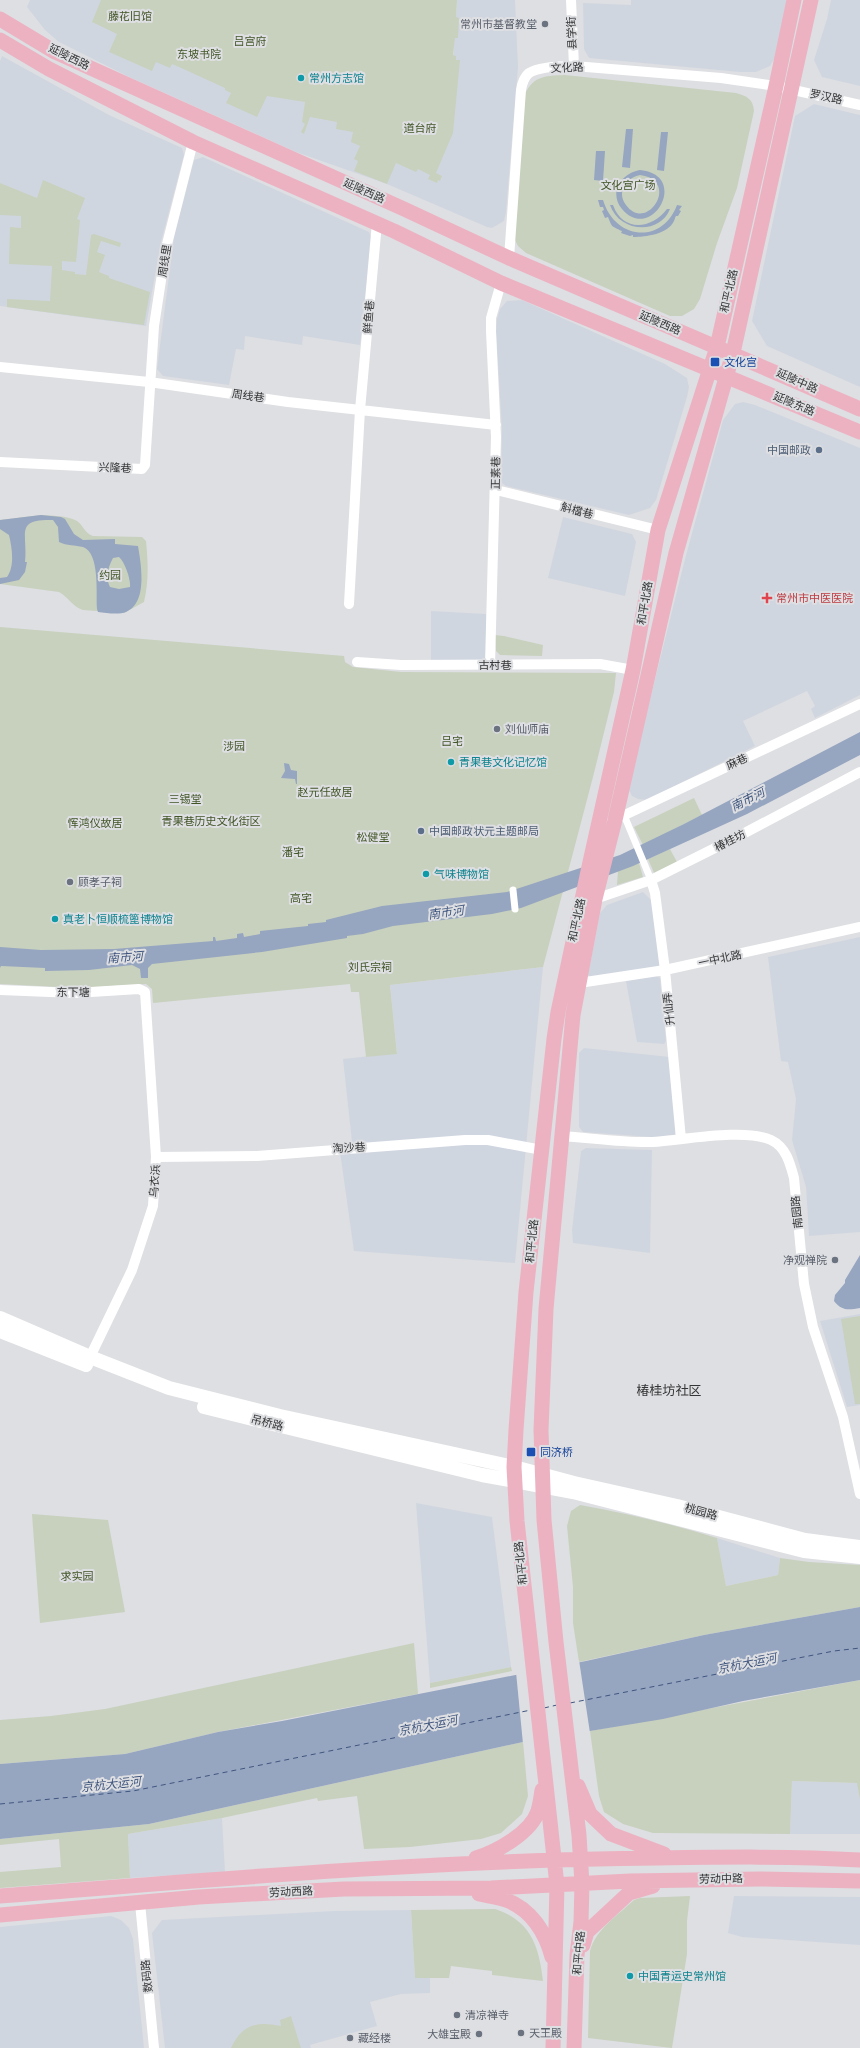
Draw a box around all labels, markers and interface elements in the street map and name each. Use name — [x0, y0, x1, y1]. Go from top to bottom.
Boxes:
park label: 藤花旧馆 — [108, 9, 152, 24]
street label: 县学街 — [564, 16, 580, 50]
place label: 常州市基督教堂 — [460, 17, 537, 32]
marker: 常州市基督教堂 — [540, 19, 550, 29]
park label: 吕宫府 — [234, 34, 267, 49]
street label: 延陵西路 — [46, 41, 92, 73]
park label: 东坡书院 — [177, 47, 221, 62]
street label: 文化路 — [550, 60, 584, 76]
place label: 常州方志馆 — [309, 71, 364, 86]
marker: 常州方志馆 — [296, 73, 306, 83]
street label: 罗汉路 — [808, 86, 844, 108]
park label: 道台府 — [404, 121, 437, 136]
street label: 延陵西路 — [341, 175, 387, 207]
park label: 文化宫广场 — [601, 178, 656, 193]
street label: 周线里 — [155, 244, 175, 278]
street label: 和平北路 — [717, 268, 741, 314]
street label: 鲜鱼巷 — [360, 300, 378, 334]
street label: 延陵西路 — [637, 308, 683, 338]
place label: 文化宫 — [724, 355, 757, 370]
marker: 文化宫 — [709, 356, 721, 368]
street label: 延陵中路 — [774, 365, 820, 397]
street label: 周线巷 — [231, 386, 265, 406]
street label: 延陵东路 — [771, 389, 817, 419]
place label: 中国邮政 — [767, 443, 811, 458]
marker: 中国邮政 — [814, 445, 824, 455]
street label: 正素巷 — [488, 456, 504, 490]
street label: 兴隆巷 — [98, 460, 132, 476]
street label: 斛檔巷 — [559, 499, 595, 523]
park label: 约园 — [99, 568, 121, 583]
street label: 和平北路 — [634, 580, 656, 626]
place label: 常州市中医医院 — [776, 591, 853, 606]
marker: 常州市中医医院 — [761, 592, 773, 604]
street label: 古村巷 — [479, 658, 512, 673]
place label: 刘仙师庙 — [505, 722, 549, 737]
marker: 刘仙师庙 — [492, 724, 502, 734]
park label: 吕宅 — [441, 734, 463, 749]
park label: 涉园 — [223, 739, 245, 754]
street label: 麻巷 — [724, 751, 750, 773]
place label: 青果巷文化记忆馆 — [459, 755, 547, 770]
marker: 青果巷文化记忆馆 — [446, 757, 456, 767]
water label: 南市河 — [728, 783, 770, 816]
park label: 赵元任故居 — [298, 785, 353, 800]
park label: 三锡堂 — [169, 792, 202, 807]
park label: 青果巷历史文化街区 — [162, 814, 261, 829]
park label: 恽鸿仪故居 — [68, 816, 123, 831]
place label: 中国邮政状元主题邮局 — [429, 824, 539, 839]
marker: 中国邮政状元主题邮局 — [416, 826, 426, 836]
street label: 椿桂坊 — [712, 827, 748, 855]
park label: 松健堂 — [357, 830, 390, 845]
park label: 潘宅 — [282, 845, 304, 860]
place label: 气味博物馆 — [434, 867, 489, 882]
marker: 气味博物馆 — [421, 869, 431, 879]
place label: 顾孝子祠 — [78, 875, 122, 890]
marker: 顾孝子祠 — [65, 877, 75, 887]
park label: 高宅 — [290, 891, 312, 906]
street label: 和平北路 — [565, 897, 589, 943]
water label: 南市河 — [427, 902, 467, 924]
place label: 真老卜恒顺梳篦博物馆 — [63, 912, 173, 927]
marker: 真老卜恒顺梳篦博物馆 — [50, 914, 60, 924]
street label: 一中北路 — [697, 947, 743, 971]
water label: 南市河 — [106, 948, 146, 968]
park label: 刘氏宗祠 — [348, 960, 392, 975]
street label: 东下塘 — [57, 985, 90, 1000]
street label: 升仙弄 — [660, 992, 678, 1026]
street label: 淘沙巷 — [332, 1140, 366, 1156]
street label: 乌衣浜 — [146, 1164, 164, 1198]
street label: 南园路 — [788, 1195, 806, 1229]
street label: 和平北路 — [522, 1218, 542, 1264]
place label: 净观禅院 — [783, 1253, 827, 1268]
marker: 净观禅院 — [830, 1255, 840, 1265]
district label: 椿桂坊社区 — [636, 1382, 702, 1400]
street label: 吊桥路 — [249, 1412, 285, 1434]
place label: 同济桥 — [540, 1445, 573, 1460]
marker: 同济桥 — [525, 1446, 537, 1458]
street label: 桃园路 — [683, 1500, 719, 1524]
street label: 和平北路 — [511, 1540, 531, 1586]
park label: 求实园 — [61, 1569, 94, 1584]
water label: 京杭大运河 — [716, 1650, 780, 1678]
water label: 京杭大运河 — [397, 1712, 461, 1740]
water label: 京杭大运河 — [80, 1773, 144, 1797]
street label: 劳动中路 — [699, 1871, 743, 1887]
street label: 劳动西路 — [269, 1883, 313, 1901]
street label: 和平中路 — [570, 1930, 588, 1976]
street label: 数码路 — [138, 1959, 156, 1993]
place label: 中国青运史常州馆 — [638, 1969, 726, 1984]
marker: 中国青运史常州馆 — [625, 1971, 635, 1981]
place label: 清凉禅寺 — [465, 2008, 509, 2023]
marker: 清凉禅寺 — [452, 2010, 462, 2020]
place label: 天王殿 — [529, 2026, 562, 2041]
place label: 大雄宝殿 — [427, 2027, 471, 2042]
marker: 天王殿 — [516, 2028, 526, 2038]
marker: 大雄宝殿 — [474, 2029, 484, 2039]
place label: 藏经楼 — [358, 2031, 391, 2046]
marker: 藏经楼 — [345, 2033, 355, 2043]

